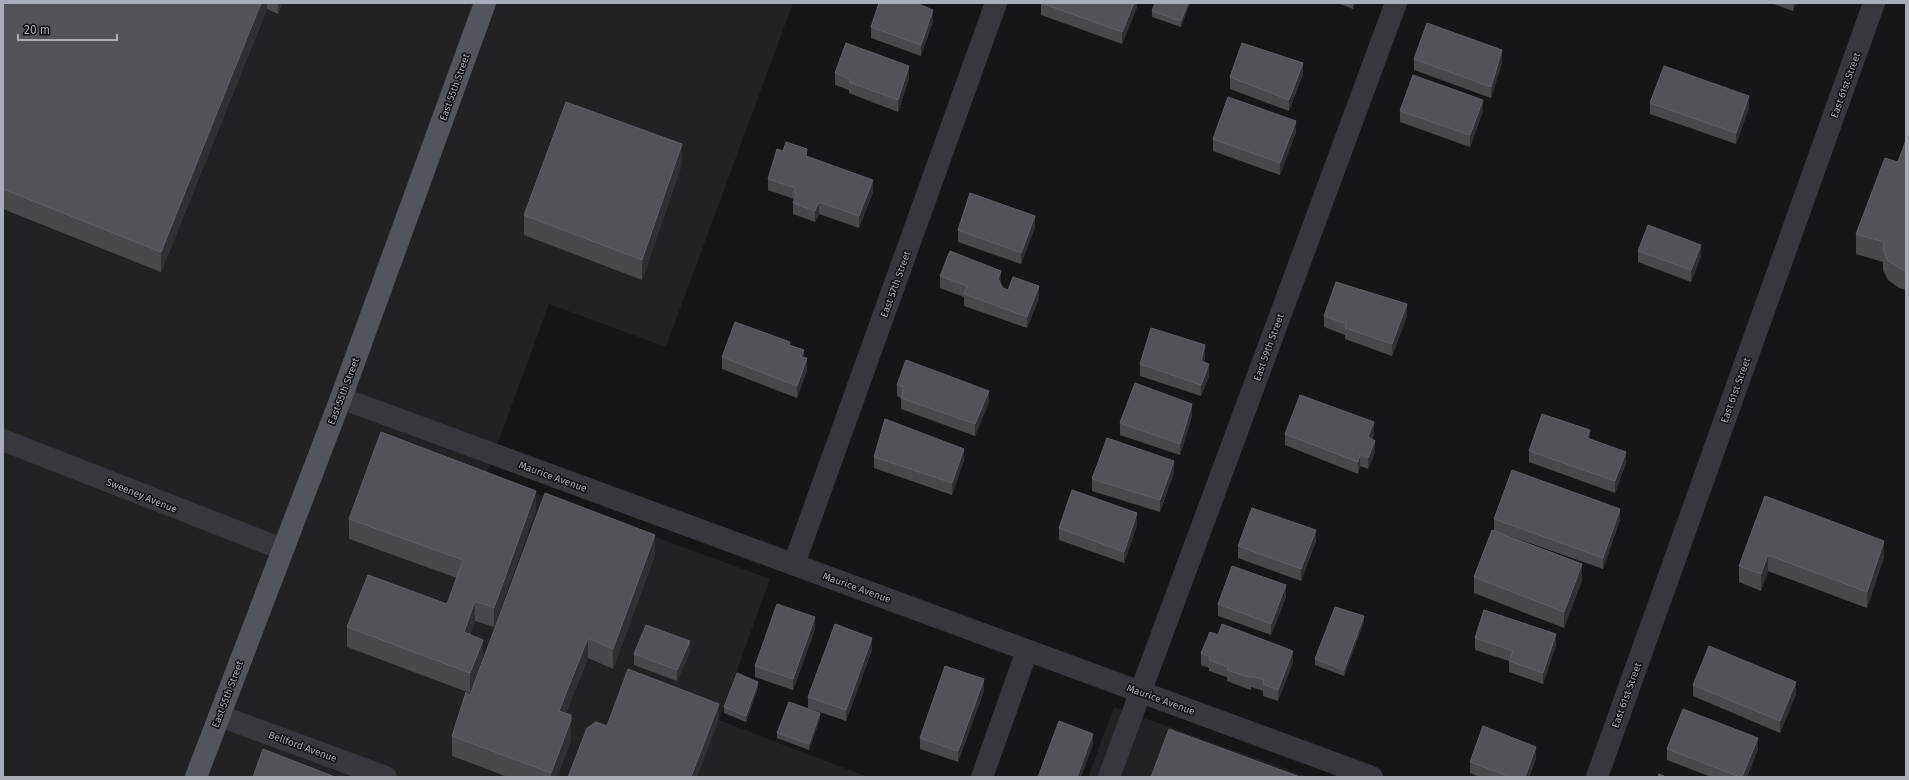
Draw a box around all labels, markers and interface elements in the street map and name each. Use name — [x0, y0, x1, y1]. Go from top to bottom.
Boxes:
scale bar — [18, 16, 117, 42]
text: 20 m — [24, 23, 50, 37]
street label: East 61st Street — [1829, 51, 1863, 120]
street label: East 55th Street — [437, 52, 473, 123]
street label: East 57th Street — [878, 249, 914, 319]
street label: East 59th Street — [1251, 312, 1287, 383]
street label: East 55th Street — [326, 356, 362, 426]
street label: East 61st Street — [1719, 356, 1753, 425]
street label: Maurice Avenue — [517, 459, 588, 495]
street label: Sweeney Avenue — [104, 476, 179, 516]
street label: Maurice Avenue — [821, 570, 892, 606]
street label: East 55th Street — [210, 659, 246, 729]
street label: East 61st Street — [1610, 661, 1644, 730]
street label: Maurice Avenue — [1125, 682, 1196, 718]
street label: Bellford Avenue — [267, 729, 338, 765]

